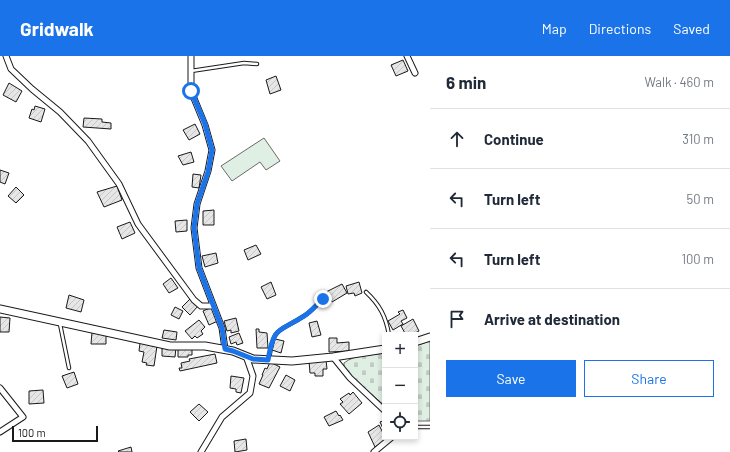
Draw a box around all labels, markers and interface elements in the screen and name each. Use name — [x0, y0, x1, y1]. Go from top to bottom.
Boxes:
text: Gridwalk — [20, 17, 94, 40]
text: Map — [542, 20, 567, 37]
text: Directions — [589, 20, 651, 37]
text: Saved — [673, 20, 710, 37]
text: 6 min — [446, 72, 486, 92]
text: Walk · 460 m — [645, 74, 714, 90]
route start — [182, 82, 200, 100]
icon: ahead — [446, 128, 468, 150]
text: Continue — [484, 130, 544, 148]
text: 310 m — [682, 131, 714, 147]
icon: left — [446, 188, 468, 210]
text: Turn left — [484, 190, 540, 208]
text: 50 m — [687, 191, 714, 207]
icon: left — [446, 248, 468, 270]
text: Turn left — [484, 250, 540, 268]
text: 100 m — [681, 251, 714, 267]
route end — [314, 290, 332, 308]
icon: arrive — [446, 308, 468, 330]
text: Arrive at destination — [484, 310, 620, 328]
map controls — [382, 332, 418, 440]
button: + — [382, 332, 418, 368]
button: Save — [446, 360, 576, 397]
button: Share — [584, 360, 714, 397]
button: − — [382, 368, 418, 404]
button: locate — [382, 404, 418, 440]
scale bar — [12, 424, 98, 443]
text: 100 m — [18, 426, 46, 439]

